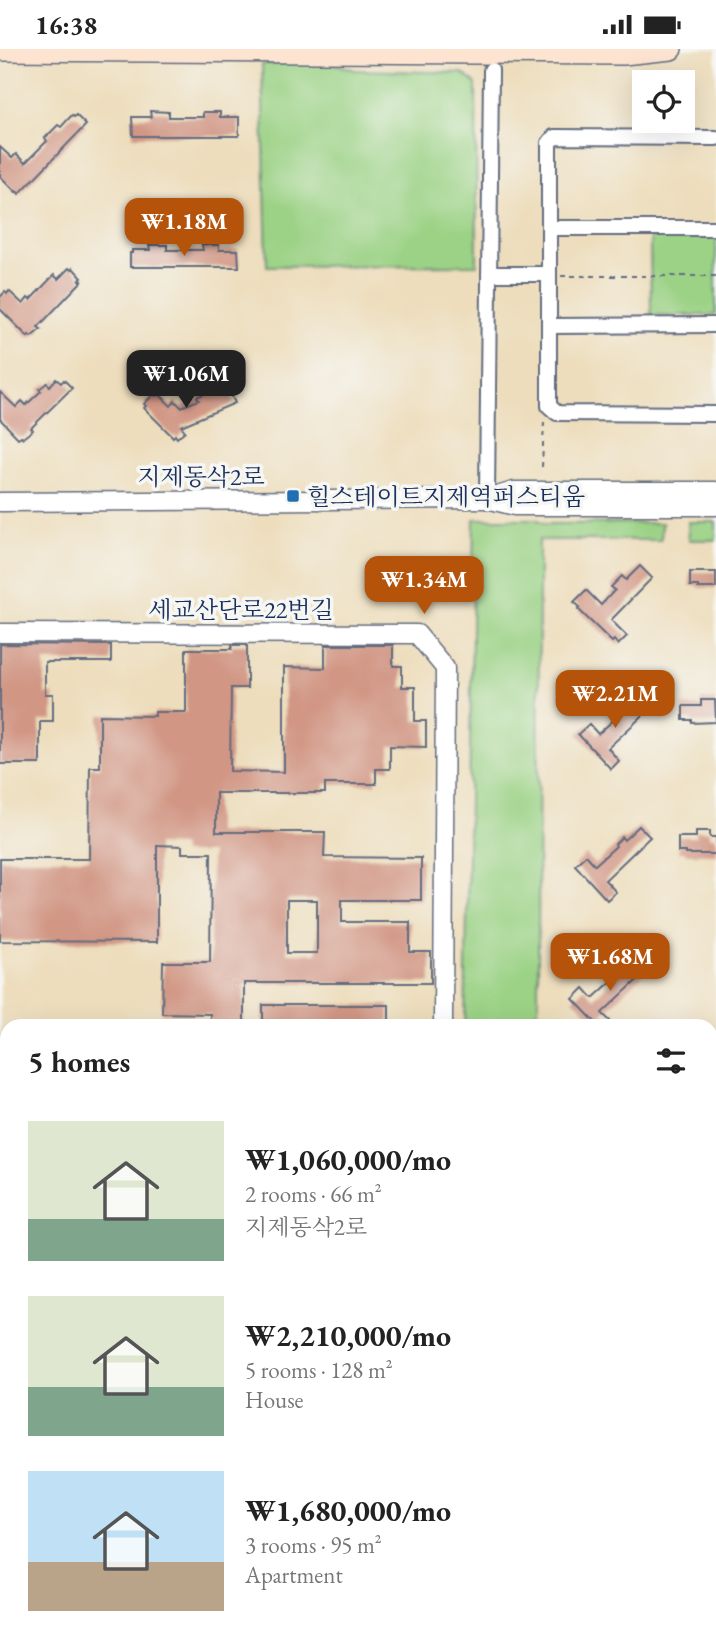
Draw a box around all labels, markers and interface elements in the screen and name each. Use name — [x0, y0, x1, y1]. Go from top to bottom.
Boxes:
text: 16:38 — [35, 8, 97, 42]
map controls — [632, 70, 695, 133]
button: locate — [632, 70, 695, 133]
pin: ₩1.18M — [127, 199, 241, 258]
text: ₩1.18M — [141, 206, 227, 236]
pin: ₩1.06M — [129, 351, 243, 410]
text: ₩1.06M — [143, 358, 229, 388]
street label: 지제동삭2로 — [137, 461, 265, 492]
place label: 힐스테이트지제역퍼스티움 — [307, 481, 585, 512]
marker: 힐스테이트지제역퍼스티움 — [285, 488, 301, 504]
pin: ₩1.34M — [367, 557, 481, 616]
text: ₩1.34M — [381, 564, 467, 594]
street label: 세교산단로22번길 — [148, 594, 334, 625]
pin: ₩2.21M — [558, 671, 672, 730]
text: ₩2.21M — [572, 678, 658, 708]
pin: ₩1.68M — [553, 933, 667, 993]
text: ₩1.68M — [567, 941, 653, 971]
text: 5 homes — [28, 1042, 130, 1081]
icon: filters — [652, 1042, 690, 1080]
text: ₩1,060,000/mo — [245, 1140, 451, 1179]
icon: home — [84, 1149, 168, 1233]
text: 2 rooms · 66 m² — [245, 1179, 382, 1209]
text: 지제동삭2로 — [245, 1212, 367, 1242]
text: ₩2,210,000/mo — [245, 1316, 451, 1355]
icon: home — [84, 1324, 168, 1408]
text: 5 rooms · 128 m² — [245, 1355, 393, 1385]
text: House — [245, 1385, 304, 1415]
text: ₩1,680,000/mo — [245, 1491, 451, 1530]
icon: home — [84, 1499, 168, 1583]
text: 3 rooms · 95 m² — [245, 1530, 382, 1560]
text: Apartment — [245, 1560, 343, 1590]

